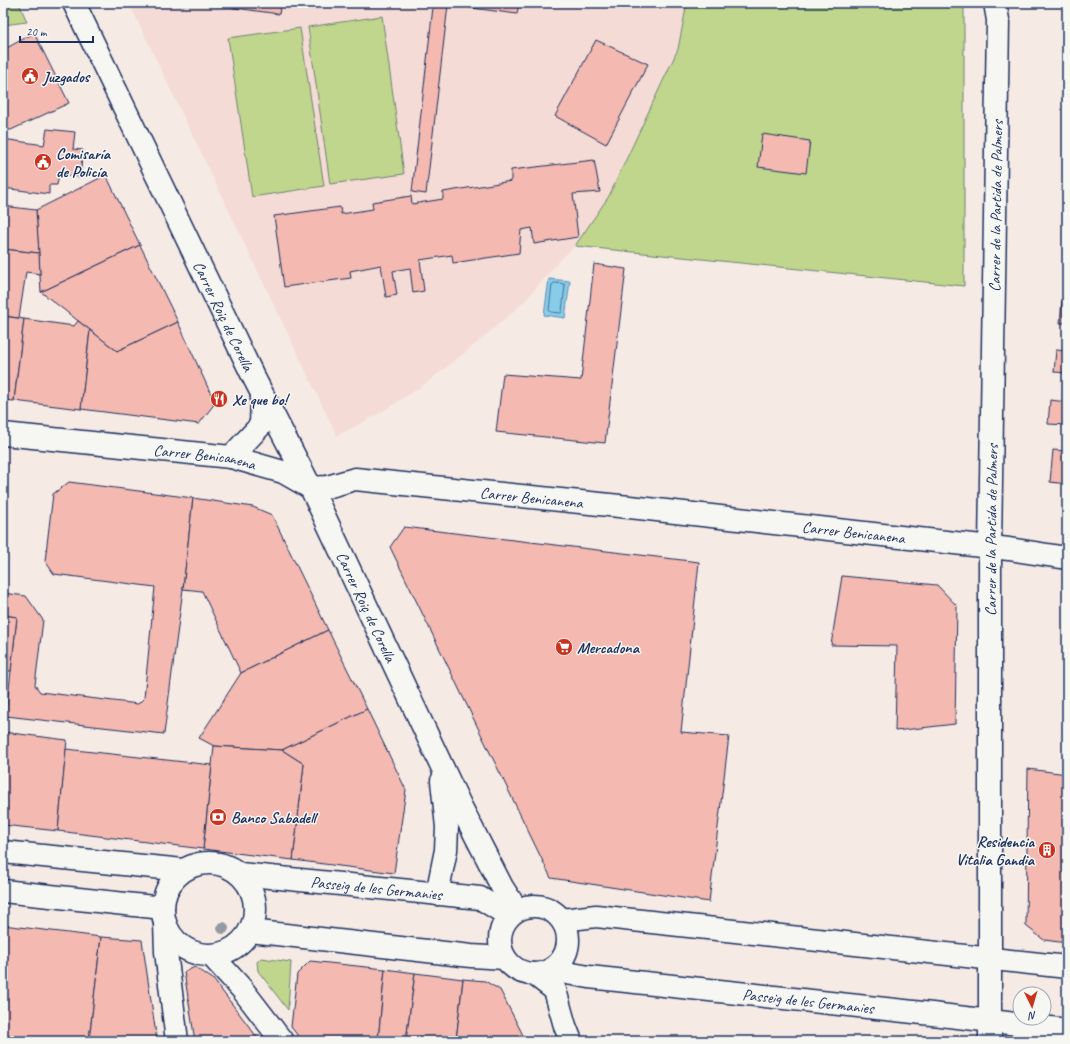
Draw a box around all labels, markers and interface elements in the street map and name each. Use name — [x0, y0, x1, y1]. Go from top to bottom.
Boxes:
scale bar — [20, 18, 93, 44]
text: 20 m — [26, 24, 48, 40]
public building icon: Juzgados — [20, 66, 40, 86]
place label: Juzgados — [42, 67, 91, 87]
street label: Carrer de la Partida de Palmers — [985, 118, 1008, 292]
place label: Comisaría de Policía — [56, 144, 112, 182]
public building icon: Comisaría de Policía — [33, 152, 53, 172]
street label: Carrer Roiç de Corella — [188, 258, 259, 375]
restaurant icon: Xe que bo! — [209, 389, 229, 409]
place label: Xe que bo! — [232, 390, 291, 410]
street label: Carrer Benicanena — [152, 440, 259, 475]
street label: Carrer de la Partida de Palmers — [981, 442, 1003, 616]
street label: Carrer Benicanena — [479, 483, 585, 513]
street label: Carrer Benicanena — [801, 517, 907, 549]
street label: Carrer Roiç de Corella — [331, 549, 401, 666]
supermarket icon: Mercadona — [554, 637, 574, 657]
place label: Mercadona — [577, 638, 641, 658]
bank icon: Banco Sabadell — [208, 807, 228, 827]
place label: Banco Sabadell — [231, 808, 319, 828]
place label: Residencia Vitalia Gandia — [956, 832, 1036, 870]
building icon: Residencia Vitalia Gandia — [1037, 840, 1057, 860]
street label: Passeig de les Germanies — [310, 872, 444, 905]
street label: Passeig de les Germanies — [742, 985, 876, 1019]
north arrow — [1012, 986, 1052, 1026]
text: N — [1027, 1009, 1037, 1023]

